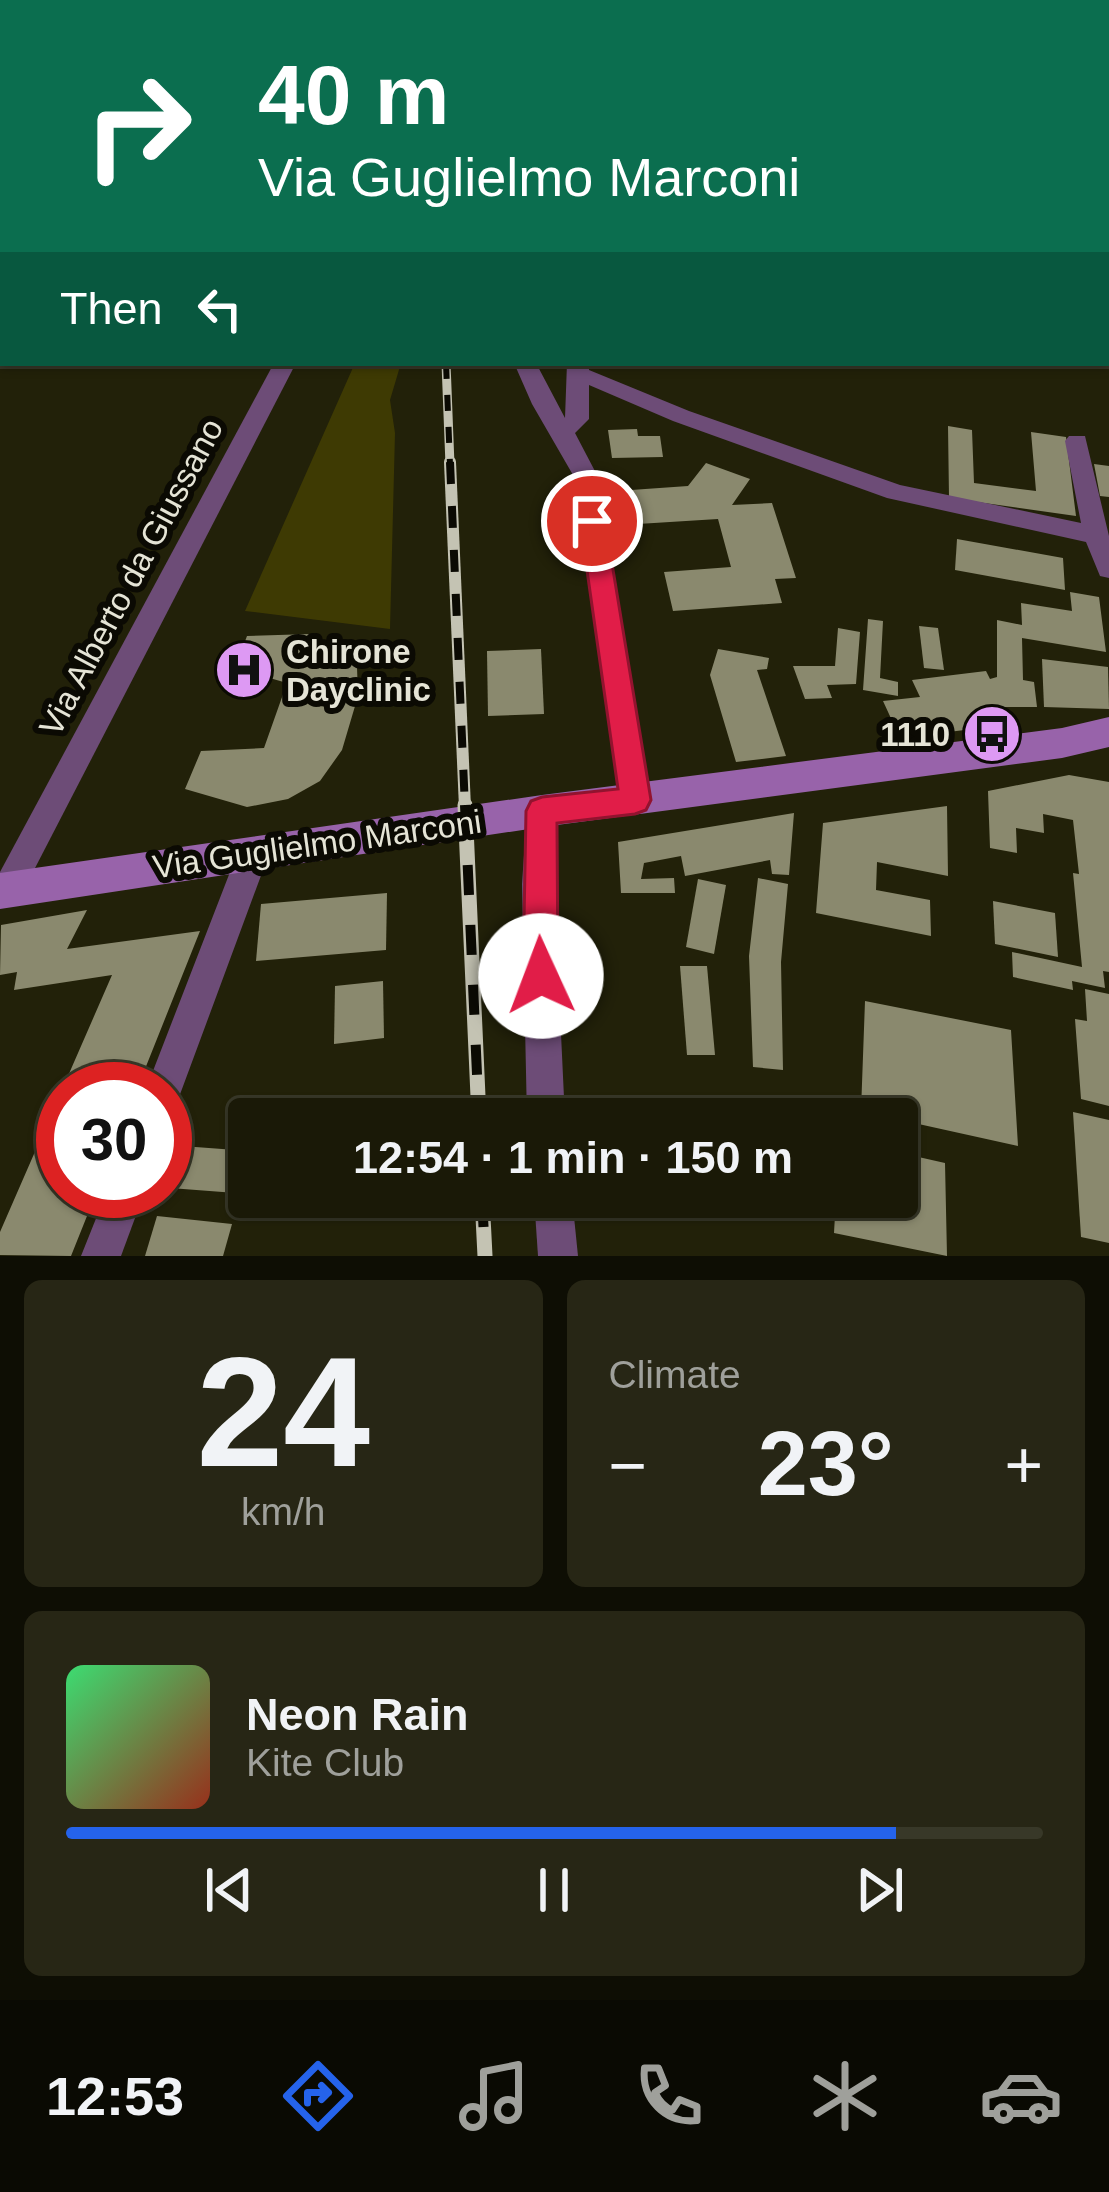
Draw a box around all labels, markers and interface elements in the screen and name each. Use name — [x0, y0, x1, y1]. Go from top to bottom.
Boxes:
icon: right — [60, 48, 216, 204]
text: 40 m — [258, 48, 449, 142]
text: Via Guglielmo Marconi — [258, 147, 800, 207]
icon: left — [187, 276, 253, 342]
text: Then — [60, 283, 163, 334]
street label: Via Alberto da Giussano — [32, 412, 230, 742]
pin — [541, 470, 643, 572]
icon: arrive — [559, 488, 625, 554]
place label: Chirone Dayclinic — [286, 633, 431, 708]
hospital icon: Chirone Dayclinic — [213, 639, 275, 701]
bus stop icon: 1110 — [961, 703, 1023, 765]
place label: 1110 — [880, 716, 950, 753]
street label: Via Guglielmo Marconi — [150, 803, 484, 885]
position arrow — [478, 913, 604, 1039]
speed limit sign: 30 — [36, 1062, 192, 1218]
text: 12:54 · 1 min · 150 m — [353, 1132, 793, 1183]
text: 24 — [196, 1325, 370, 1499]
text: Climate — [609, 1353, 741, 1396]
text: 23° — [758, 1414, 894, 1514]
text: − — [609, 1428, 647, 1502]
text: + — [1004, 1428, 1043, 1502]
text: km/h — [241, 1490, 326, 1533]
text: Neon Rain — [246, 1689, 469, 1740]
text: Kite Club — [246, 1741, 404, 1784]
icon: previous — [196, 1857, 262, 1923]
icon: pause — [521, 1857, 587, 1923]
icon: next — [847, 1857, 913, 1923]
icon: directions — [276, 2054, 360, 2138]
icon: music — [452, 2054, 536, 2138]
icon: phone — [627, 2054, 711, 2138]
icon: climate — [803, 2054, 887, 2138]
icon: car — [979, 2054, 1063, 2138]
text: 12:53 — [46, 2066, 184, 2126]

